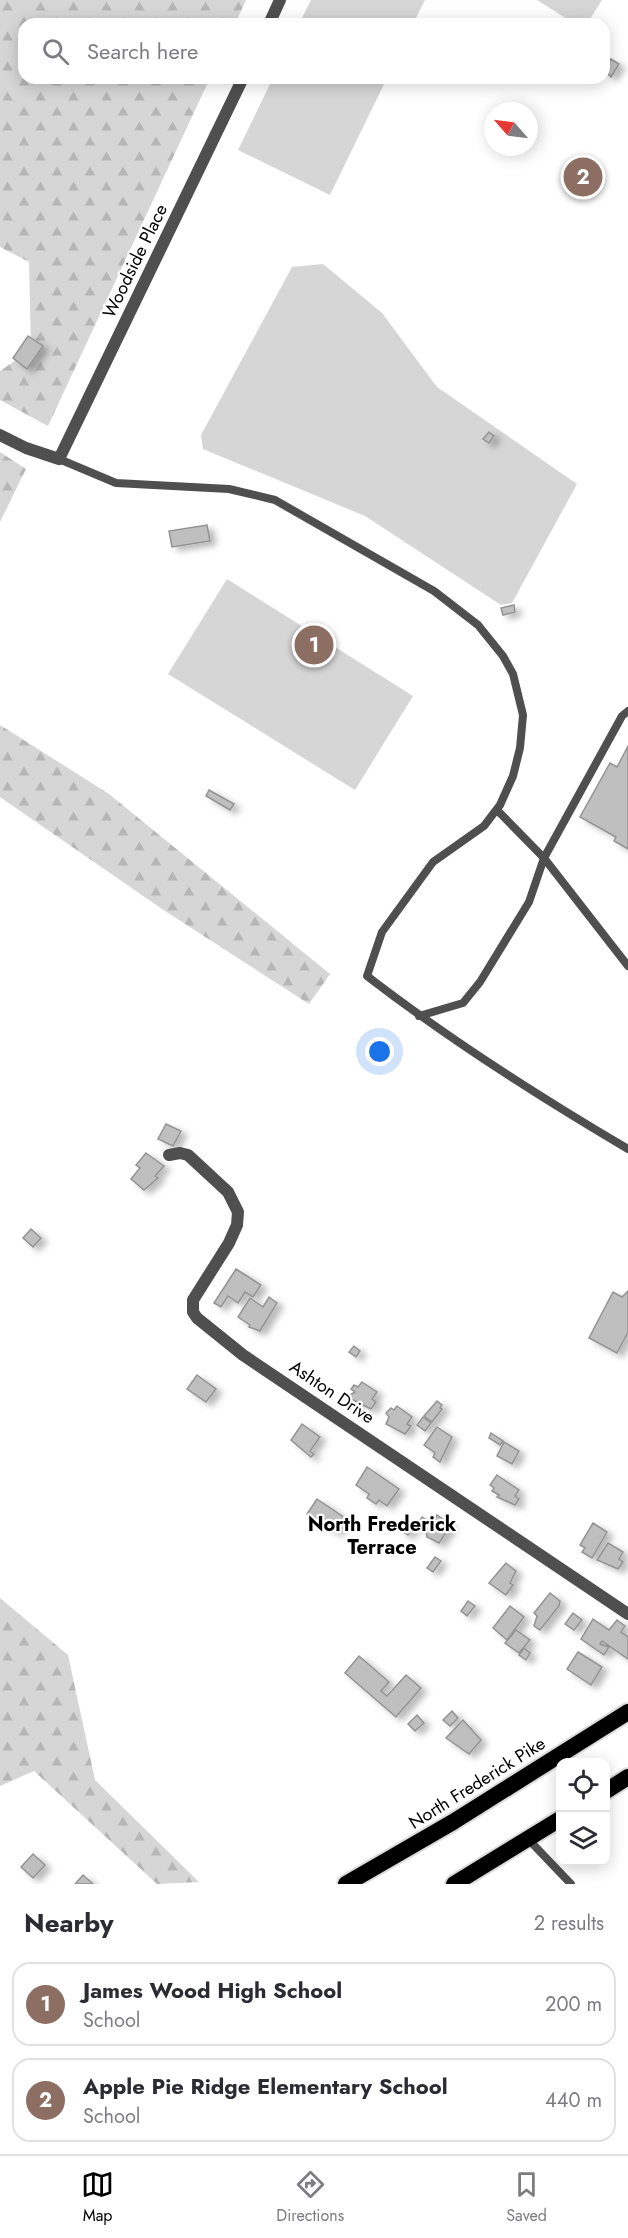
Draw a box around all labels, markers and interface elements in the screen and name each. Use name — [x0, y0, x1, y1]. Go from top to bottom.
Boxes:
search box — [18, 18, 610, 84]
icon: search — [39, 35, 72, 68]
text: Search here — [87, 35, 198, 67]
north arrow — [484, 102, 538, 156]
pin: 2 — [564, 154, 602, 200]
street label: Woodside Place — [96, 200, 174, 322]
pin: 1 — [294, 622, 334, 668]
your location — [365, 1037, 394, 1066]
street label: Ashton Drive — [284, 1354, 380, 1430]
district label: North Frederick Terrace — [308, 1510, 457, 1562]
street label: North Frederick Pike — [404, 1730, 550, 1836]
map controls — [556, 1758, 610, 1866]
button: locate — [556, 1758, 610, 1812]
button: layers — [556, 1812, 610, 1866]
text: Nearby — [24, 1904, 113, 1942]
text: 2 results — [534, 1909, 604, 1938]
text: James Wood High School — [83, 1974, 342, 2006]
text: 1 — [40, 1990, 51, 2019]
text: 200 m — [545, 1990, 602, 2019]
text: School — [83, 2006, 140, 2035]
text: Apple Pie Ridge Elementary School — [83, 2070, 448, 2102]
text: 2 — [39, 2086, 52, 2115]
text: 440 m — [545, 2086, 602, 2115]
text: School — [83, 2102, 140, 2131]
tab: Map — [81, 2168, 114, 2227]
tab: Directions — [276, 2168, 344, 2227]
tab: Saved — [506, 2168, 547, 2227]

